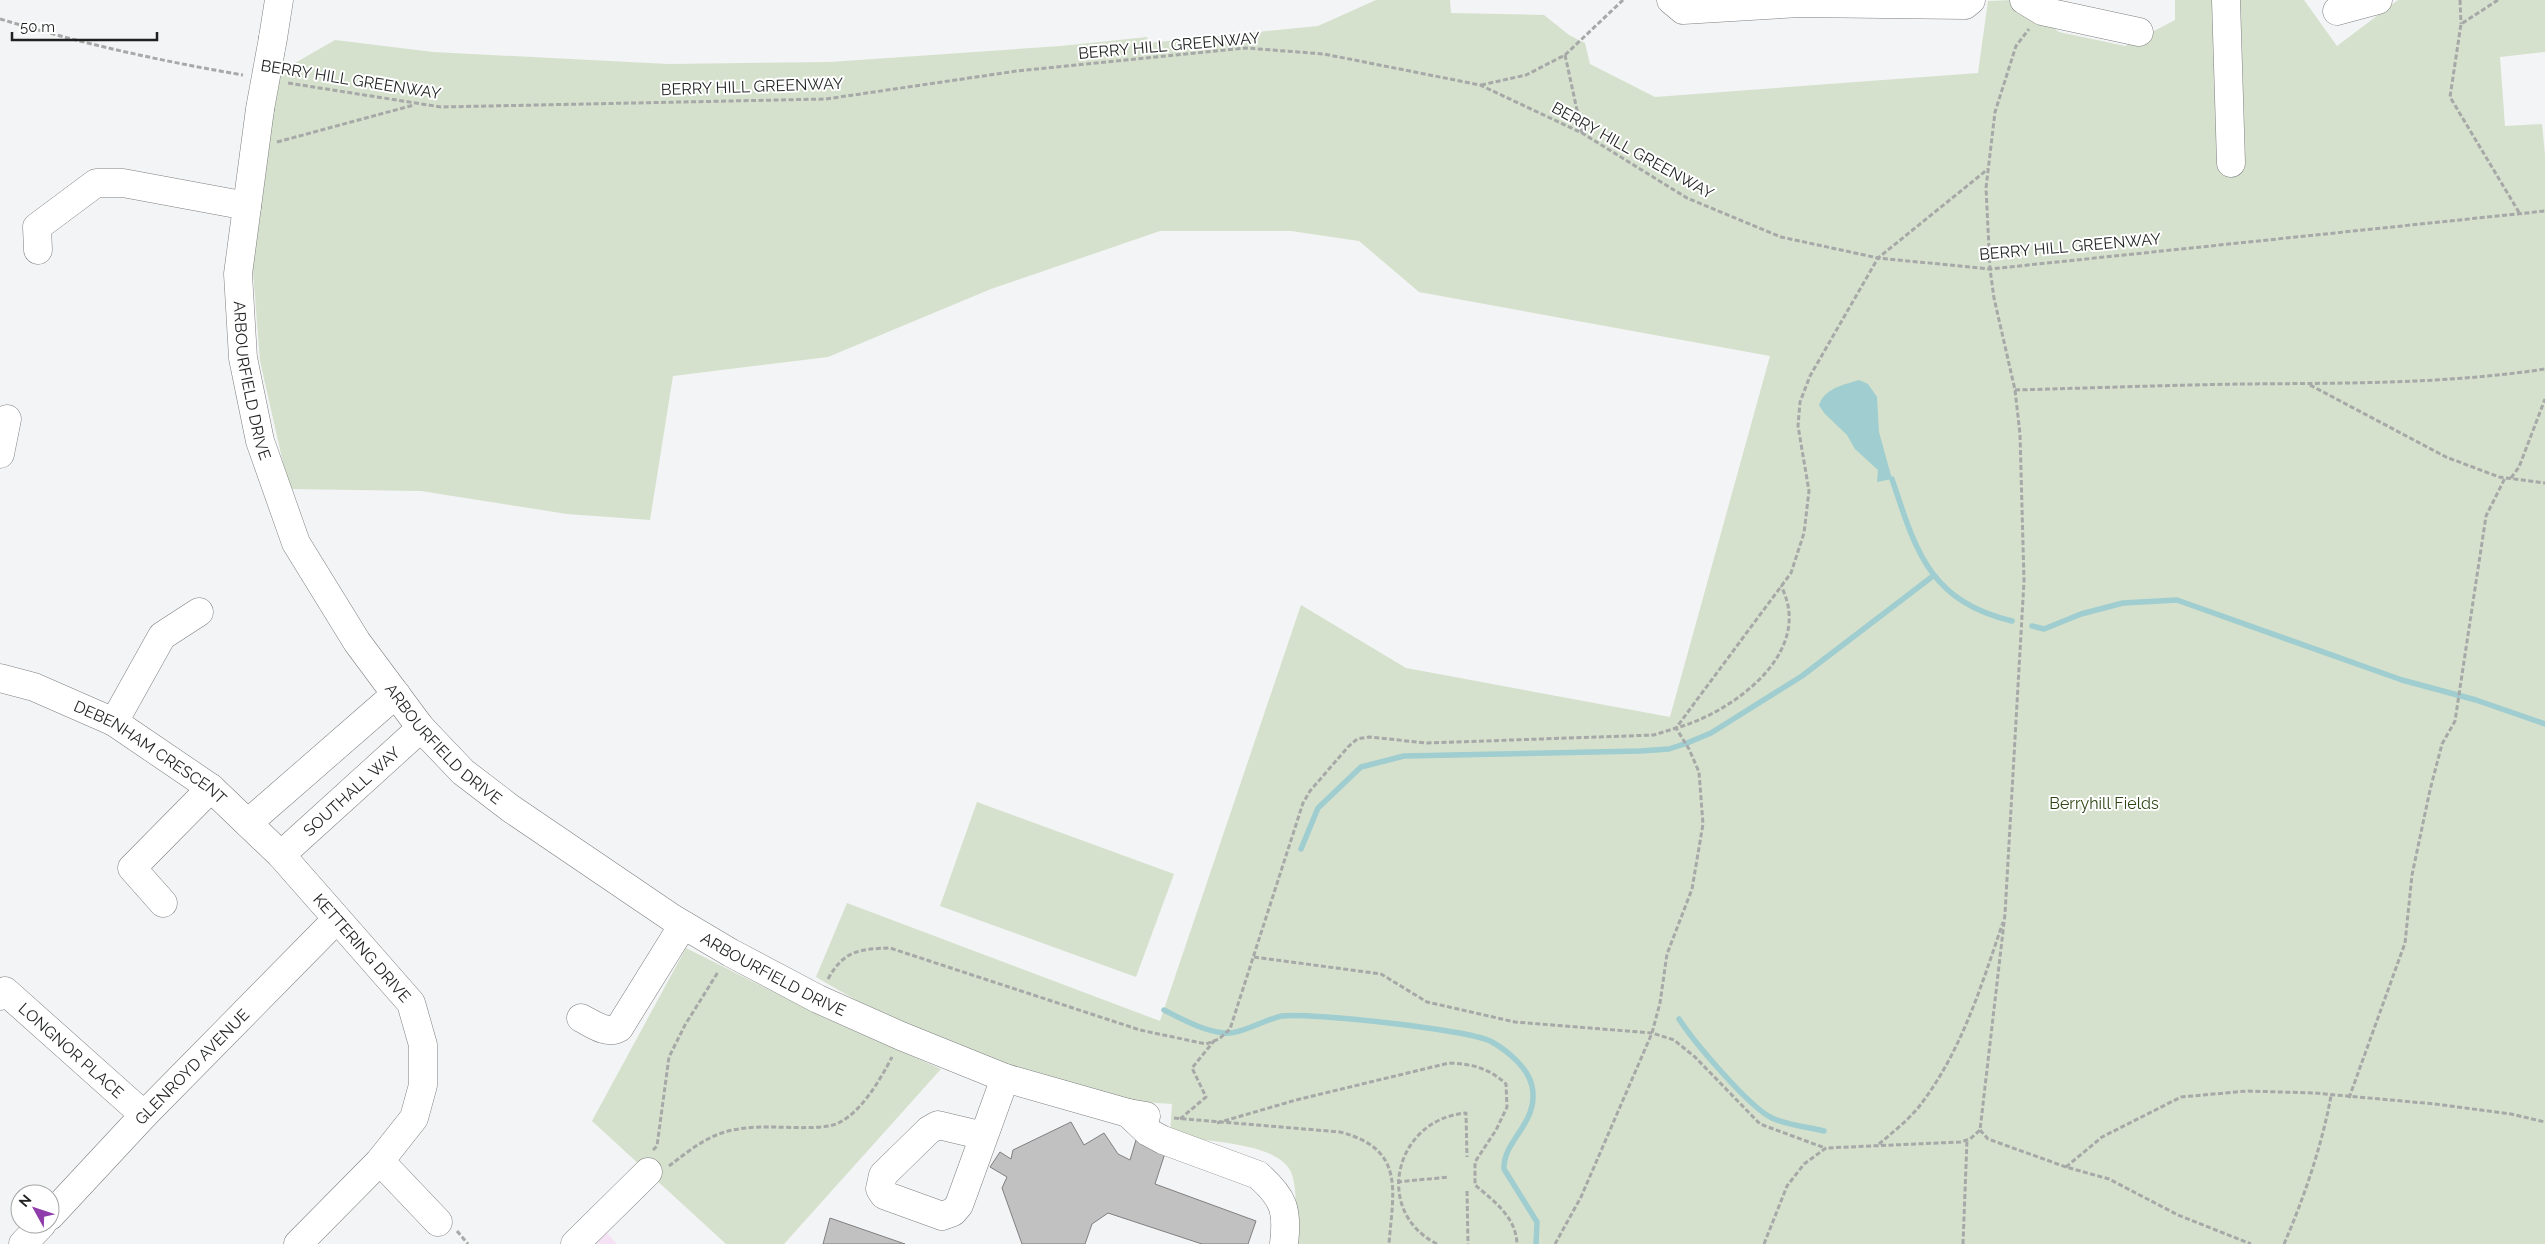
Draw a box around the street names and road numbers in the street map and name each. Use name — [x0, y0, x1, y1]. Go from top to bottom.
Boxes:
street label: BERRY HILL GREENWAY — [1077, 28, 1261, 63]
street label: BERRY HILL GREENWAY — [259, 56, 443, 103]
street label: BERRY HILL GREENWAY — [661, 74, 844, 99]
street label: BERRY HILL GREENWAY — [1548, 98, 1718, 203]
street label: BERRY HILL GREENWAY — [1978, 229, 2162, 264]
street label: ARBOURFIELD DRIVE — [230, 300, 275, 463]
street label: ARBOURFIELD DRIVE — [381, 680, 506, 808]
street label: DEBENHAM CRESCENT — [71, 697, 231, 808]
street label: SOUTHALL WAY — [299, 743, 404, 840]
street label: KETTERING DRIVE — [309, 890, 415, 1006]
street label: ARBOURFIELD DRIVE — [698, 928, 849, 1020]
street label: LONGNOR PLACE — [15, 999, 128, 1102]
street label: GLENROYD AVENUE — [131, 1005, 253, 1129]

